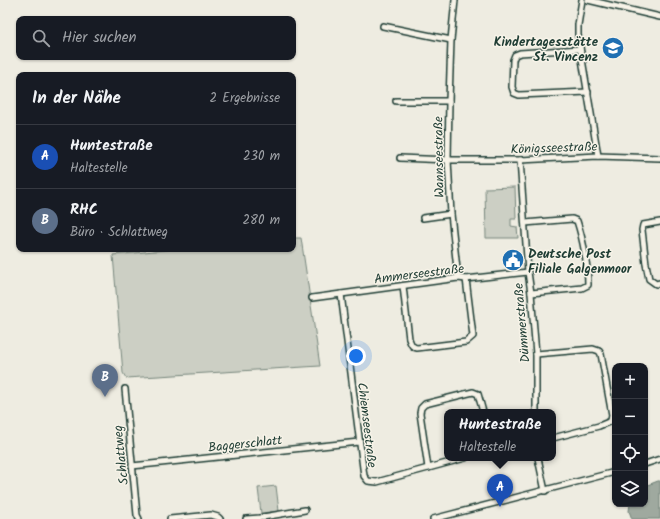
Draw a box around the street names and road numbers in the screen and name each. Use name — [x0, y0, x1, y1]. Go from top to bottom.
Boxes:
street label: Wannseestraße — [428, 116, 451, 198]
street label: Königsseestraße — [510, 136, 598, 161]
street label: Ammerseestraße — [373, 259, 465, 290]
street label: Dümmerstraße — [509, 282, 536, 364]
street label: Chiemseestraße — [351, 381, 382, 469]
street label: Schlattweg — [108, 424, 135, 486]
street label: Baggerschlatt — [207, 430, 284, 459]

